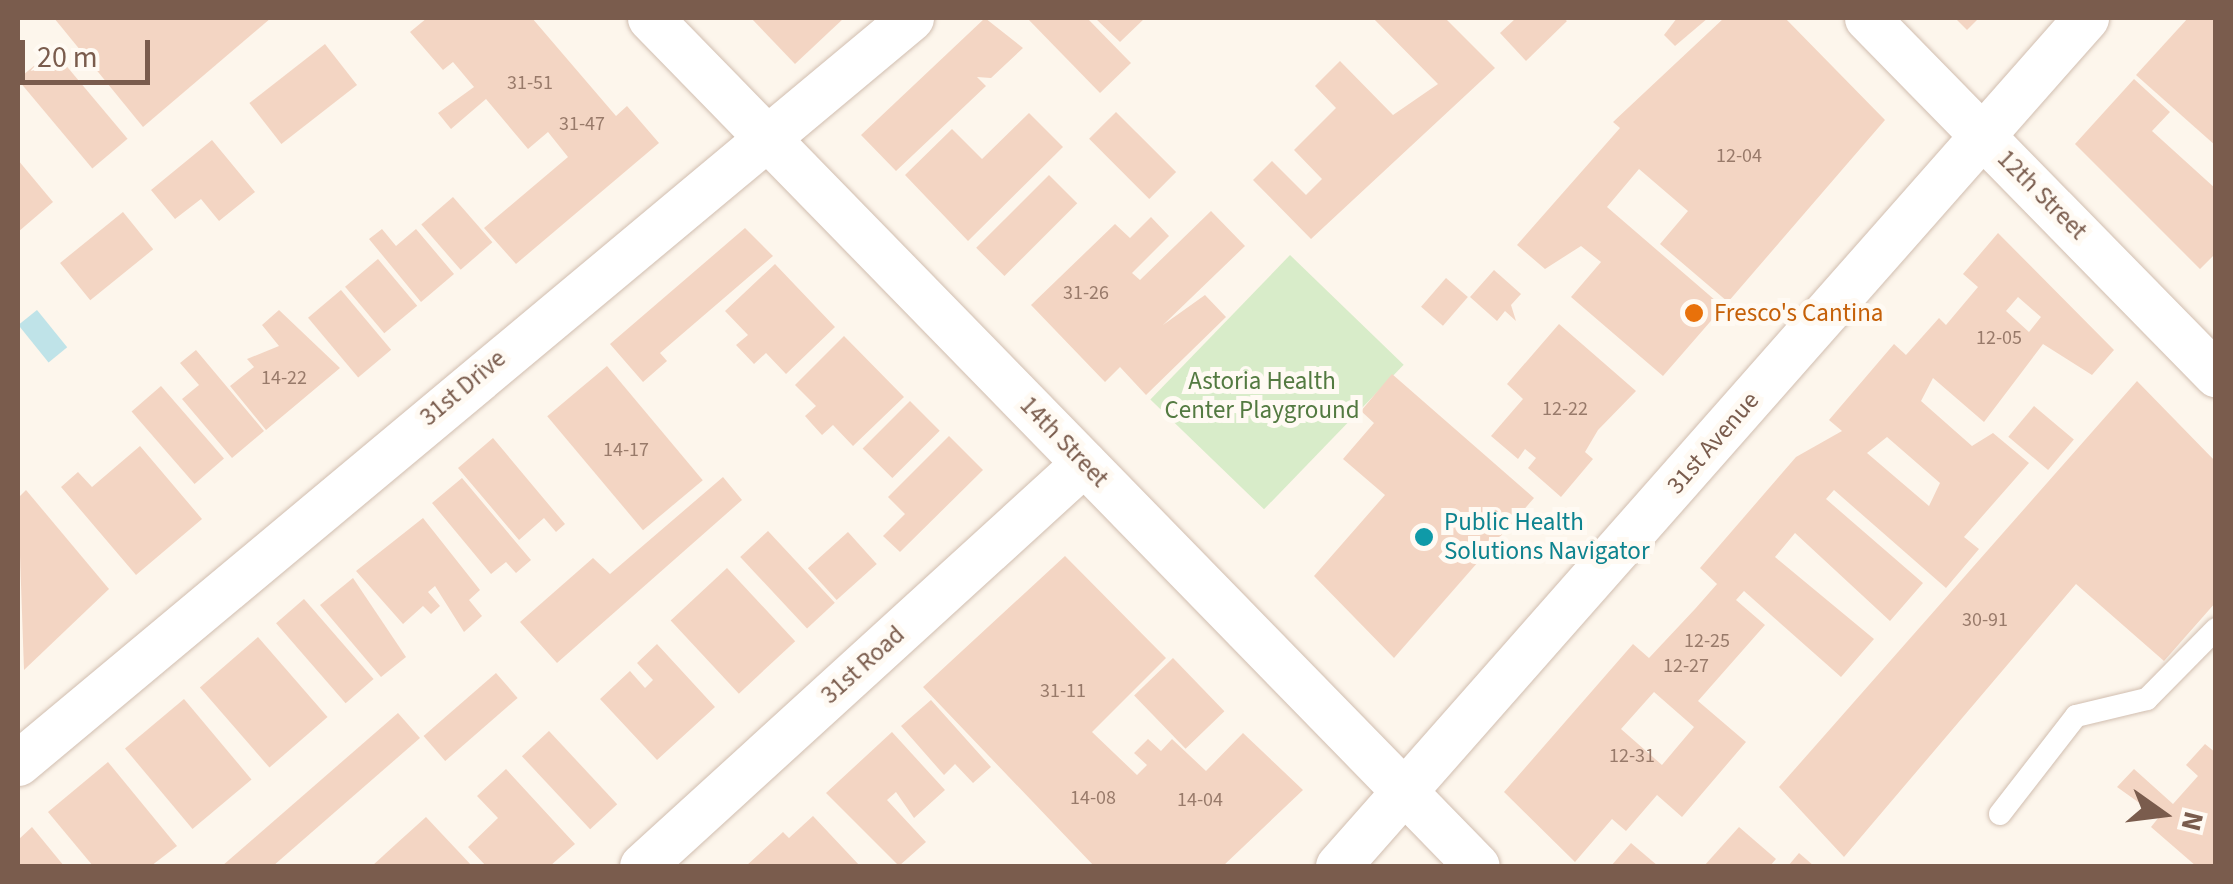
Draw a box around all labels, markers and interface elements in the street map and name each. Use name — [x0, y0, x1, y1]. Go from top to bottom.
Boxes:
scale bar — [25, 20, 155, 82]
text: 20 m — [37, 36, 98, 79]
house number: 31-51 — [507, 71, 553, 95]
house number: 31-47 — [559, 112, 605, 136]
house number: 12-04 — [1716, 144, 1762, 168]
street label: 12th Street — [1991, 144, 2093, 246]
house number: 31-26 — [1063, 281, 1109, 305]
place label: Fresco's Cantina — [1714, 298, 1883, 328]
marker: Fresco's Cantina — [1683, 302, 1705, 324]
house number: 12-05 — [1976, 326, 2022, 350]
street label: 31st Drive — [414, 344, 512, 432]
house number: 14-22 — [261, 366, 307, 390]
park label: Astoria Health Center Playground — [1164, 367, 1360, 426]
street label: 31st Avenue — [1661, 386, 1765, 500]
street label: 14th Street — [1013, 390, 1115, 494]
house number: 12-22 — [1542, 397, 1588, 421]
house number: 14-17 — [603, 438, 649, 462]
place label: Public Health Solutions Navigator — [1444, 508, 1650, 567]
marker: Public Health Solutions Navigator — [1413, 526, 1435, 548]
house number: 30-91 — [1962, 608, 2008, 632]
street label: 31st Road — [815, 620, 911, 710]
house number: 12-25 — [1684, 629, 1730, 653]
house number: 12-27 — [1663, 654, 1709, 678]
house number: 31-11 — [1040, 679, 1086, 703]
house number: 12-31 — [1609, 744, 1655, 768]
north arrow — [2113, 764, 2213, 864]
house number: 14-08 — [1070, 786, 1116, 810]
house number: 14-04 — [1177, 788, 1223, 812]
text: N — [2170, 807, 2214, 835]

